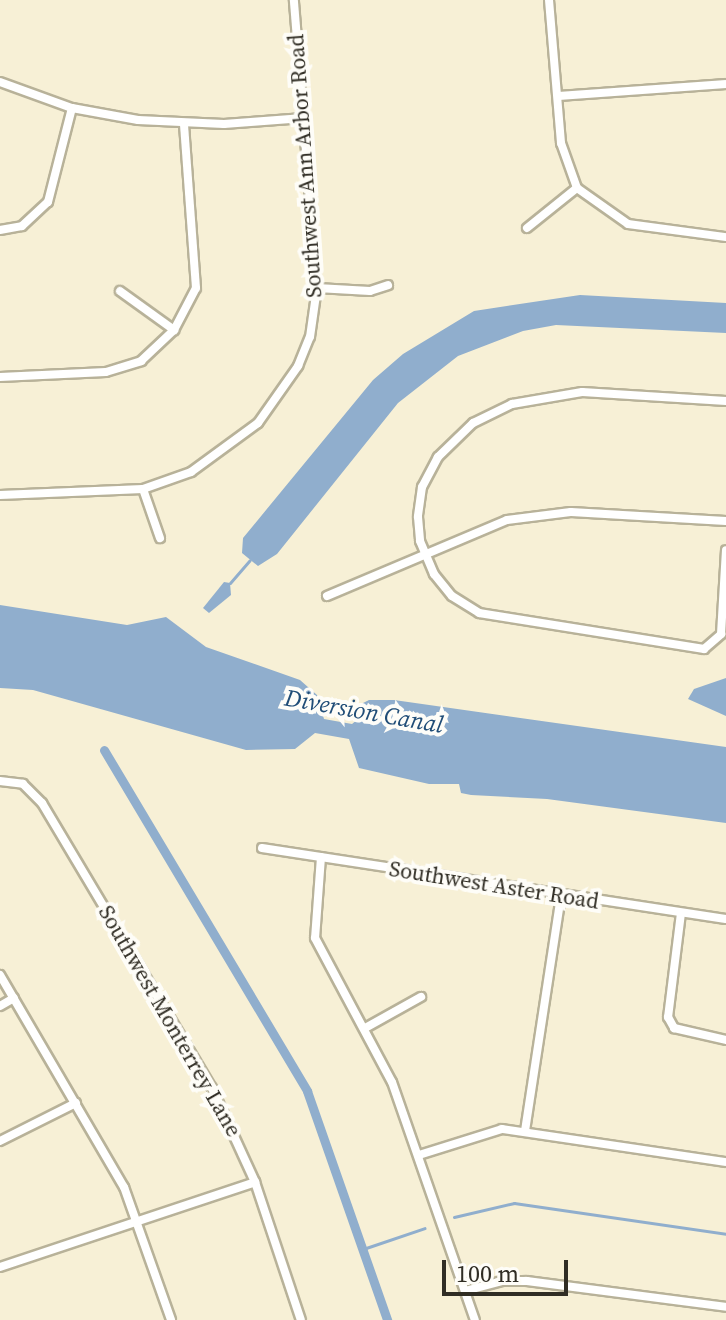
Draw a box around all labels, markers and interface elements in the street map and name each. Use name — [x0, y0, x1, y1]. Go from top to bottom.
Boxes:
street label: Southwest Ann Arbor Road — [283, 33, 327, 299]
water label: Diversion Canal — [282, 683, 446, 739]
street label: Southwest Aster Road — [387, 855, 601, 915]
street label: Southwest Monterrey Lane — [93, 901, 247, 1141]
scale bar — [446, 1244, 572, 1294]
text: 100 m — [456, 1257, 519, 1290]

